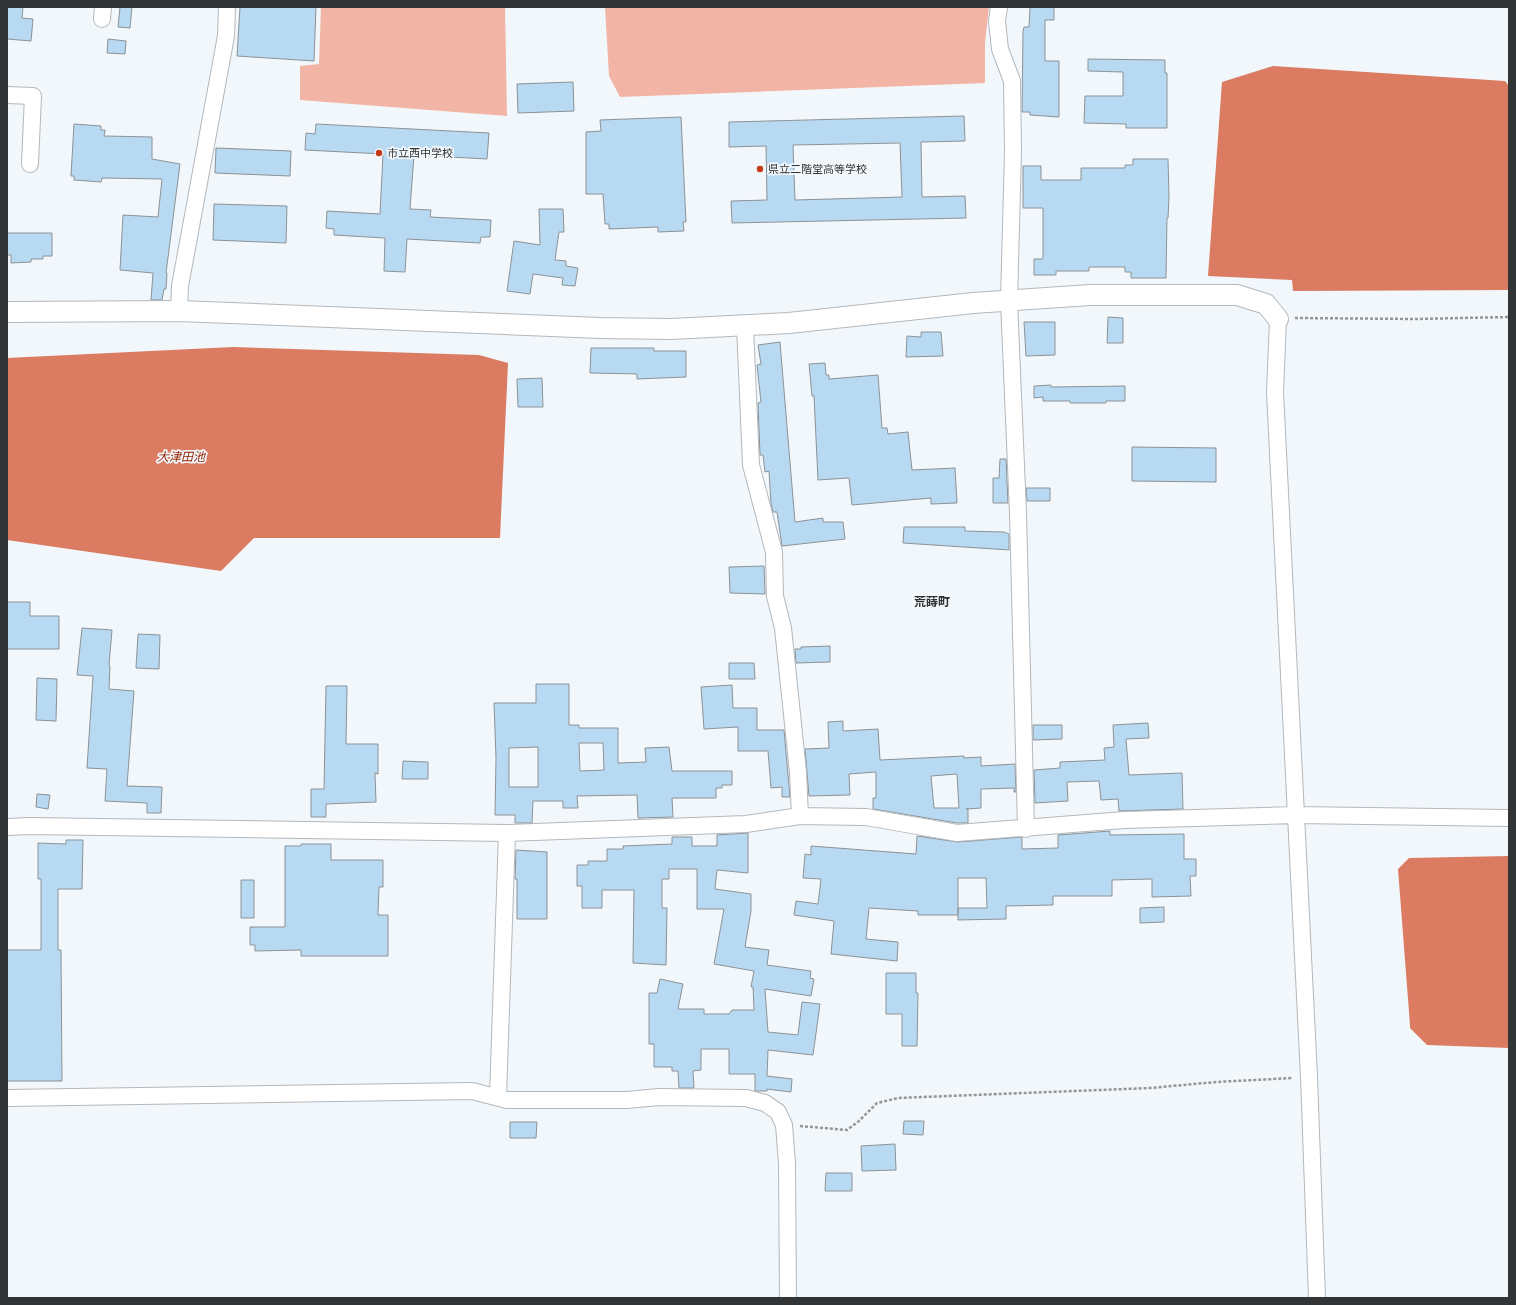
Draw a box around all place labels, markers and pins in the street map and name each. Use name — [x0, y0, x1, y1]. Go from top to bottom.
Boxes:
place label: 市立西中学校 — [387, 147, 453, 159]
marker: 市立西中学校 — [374, 148, 384, 158]
place label: 県立二階堂高等学校 — [768, 163, 867, 175]
marker: 県立二階堂高等学校 — [755, 164, 765, 174]

